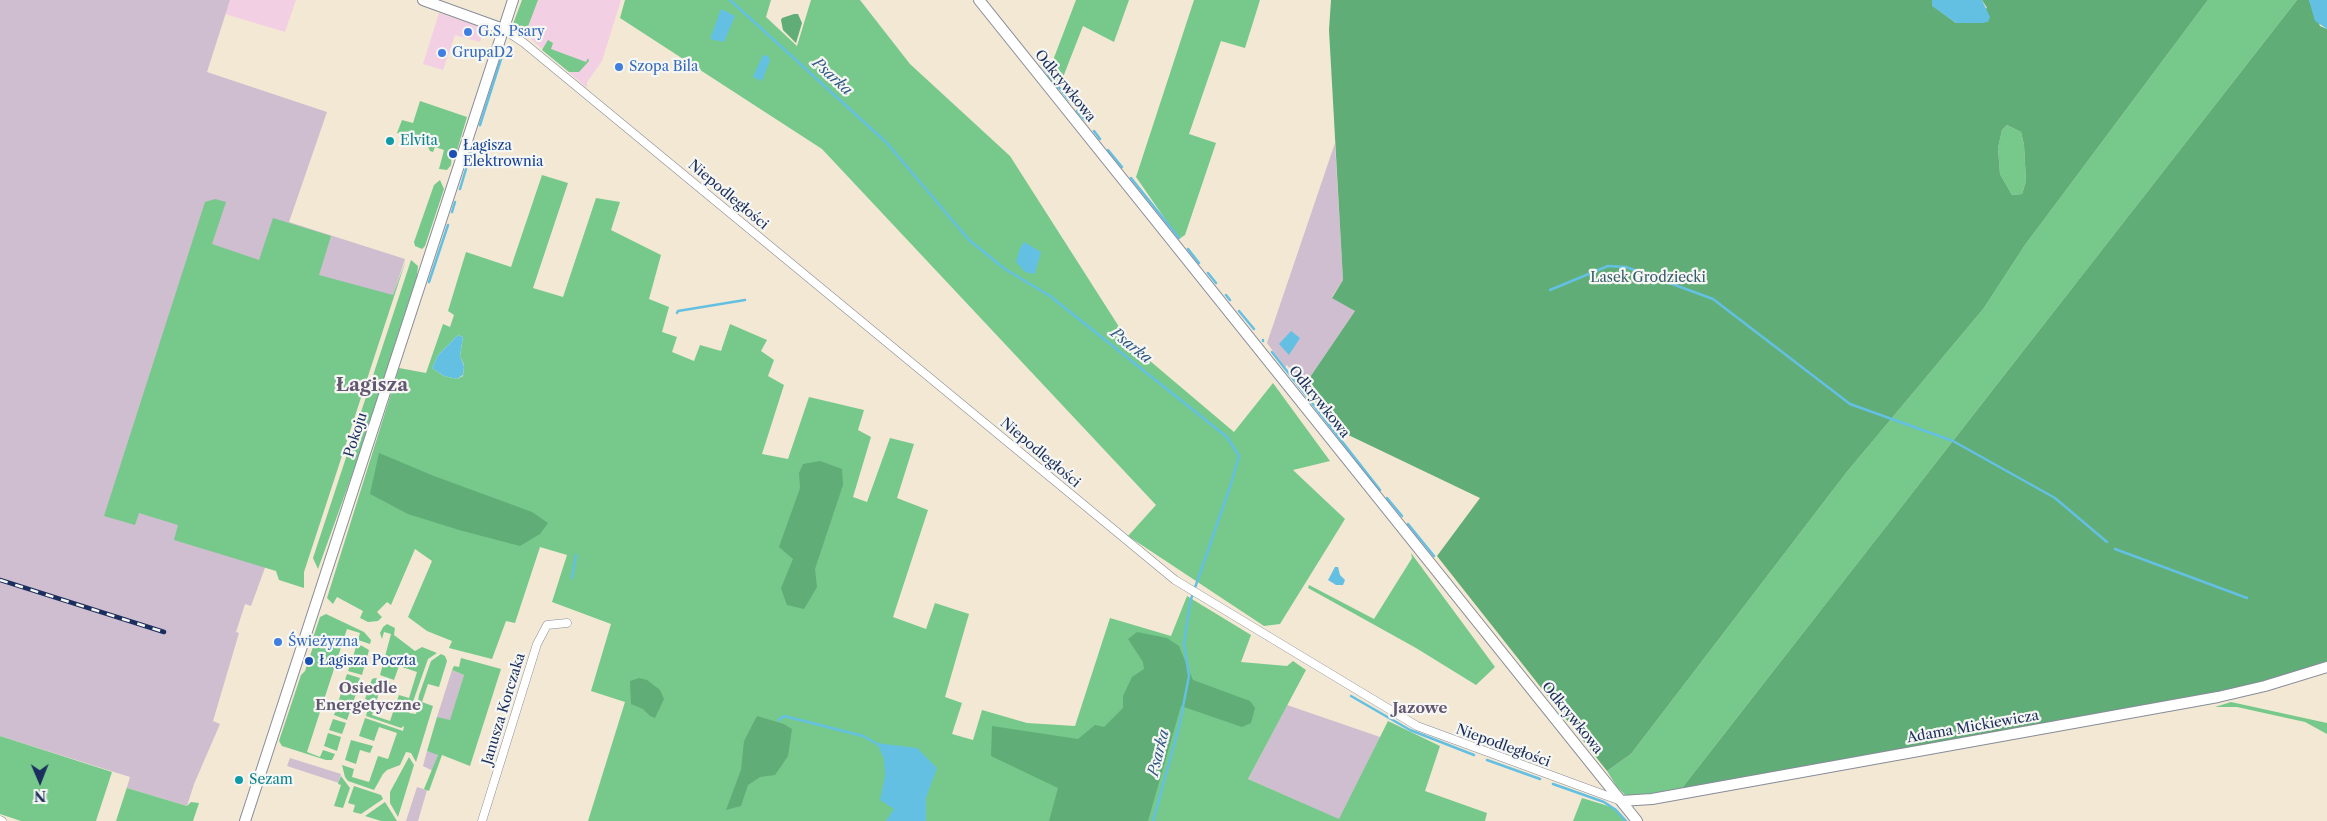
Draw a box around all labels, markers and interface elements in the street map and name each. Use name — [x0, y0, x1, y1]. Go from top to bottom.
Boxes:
place label: G.S. Psary — [478, 24, 545, 40]
marker: G.S. Psary — [462, 26, 474, 38]
place label: GrupaD2 — [452, 45, 513, 61]
marker: GrupaD2 — [436, 47, 448, 59]
street label: Odkrywkowa — [1031, 47, 1099, 125]
water label: Psarka — [808, 54, 856, 100]
place label: Szopa Bila — [629, 59, 698, 75]
marker: Szopa Bila — [613, 61, 625, 73]
place label: Elvita — [400, 133, 438, 149]
marker: Elvita — [384, 135, 396, 147]
place label: Łagisza Elektrownia — [463, 138, 544, 170]
marker: Łagisza Elektrownia — [447, 148, 459, 160]
street label: Niepodległości — [685, 157, 771, 233]
park label: Lasek Grodziecki — [1590, 270, 1706, 286]
water label: Psarka — [1107, 324, 1155, 368]
street label: Odkrywkowa — [1285, 363, 1353, 441]
district label: Łagisza — [336, 375, 408, 397]
street label: Pokoju — [341, 410, 371, 460]
street label: Niepodległości — [997, 415, 1083, 491]
place label: Świeżyzna — [288, 634, 358, 650]
marker: Świeżyzna — [272, 636, 284, 648]
street label: Janusza Korczaka — [479, 651, 529, 767]
place label: Łagisza Poczta — [319, 653, 416, 669]
marker: Łagisza Poczta — [303, 655, 315, 667]
street label: Odkrywkowa — [1538, 679, 1606, 757]
district label: Osiedle Energetyczne — [315, 680, 421, 715]
district label: Jazowe — [1393, 700, 1447, 718]
street label: Adama Mickiewicza — [1906, 707, 2040, 747]
street label: Niepodległości — [1454, 721, 1552, 771]
water label: Psarka — [1145, 728, 1173, 778]
north arrow — [15, 756, 65, 806]
place label: Sezam — [249, 772, 293, 788]
marker: Sezam — [233, 774, 245, 786]
text: N — [34, 787, 47, 805]

